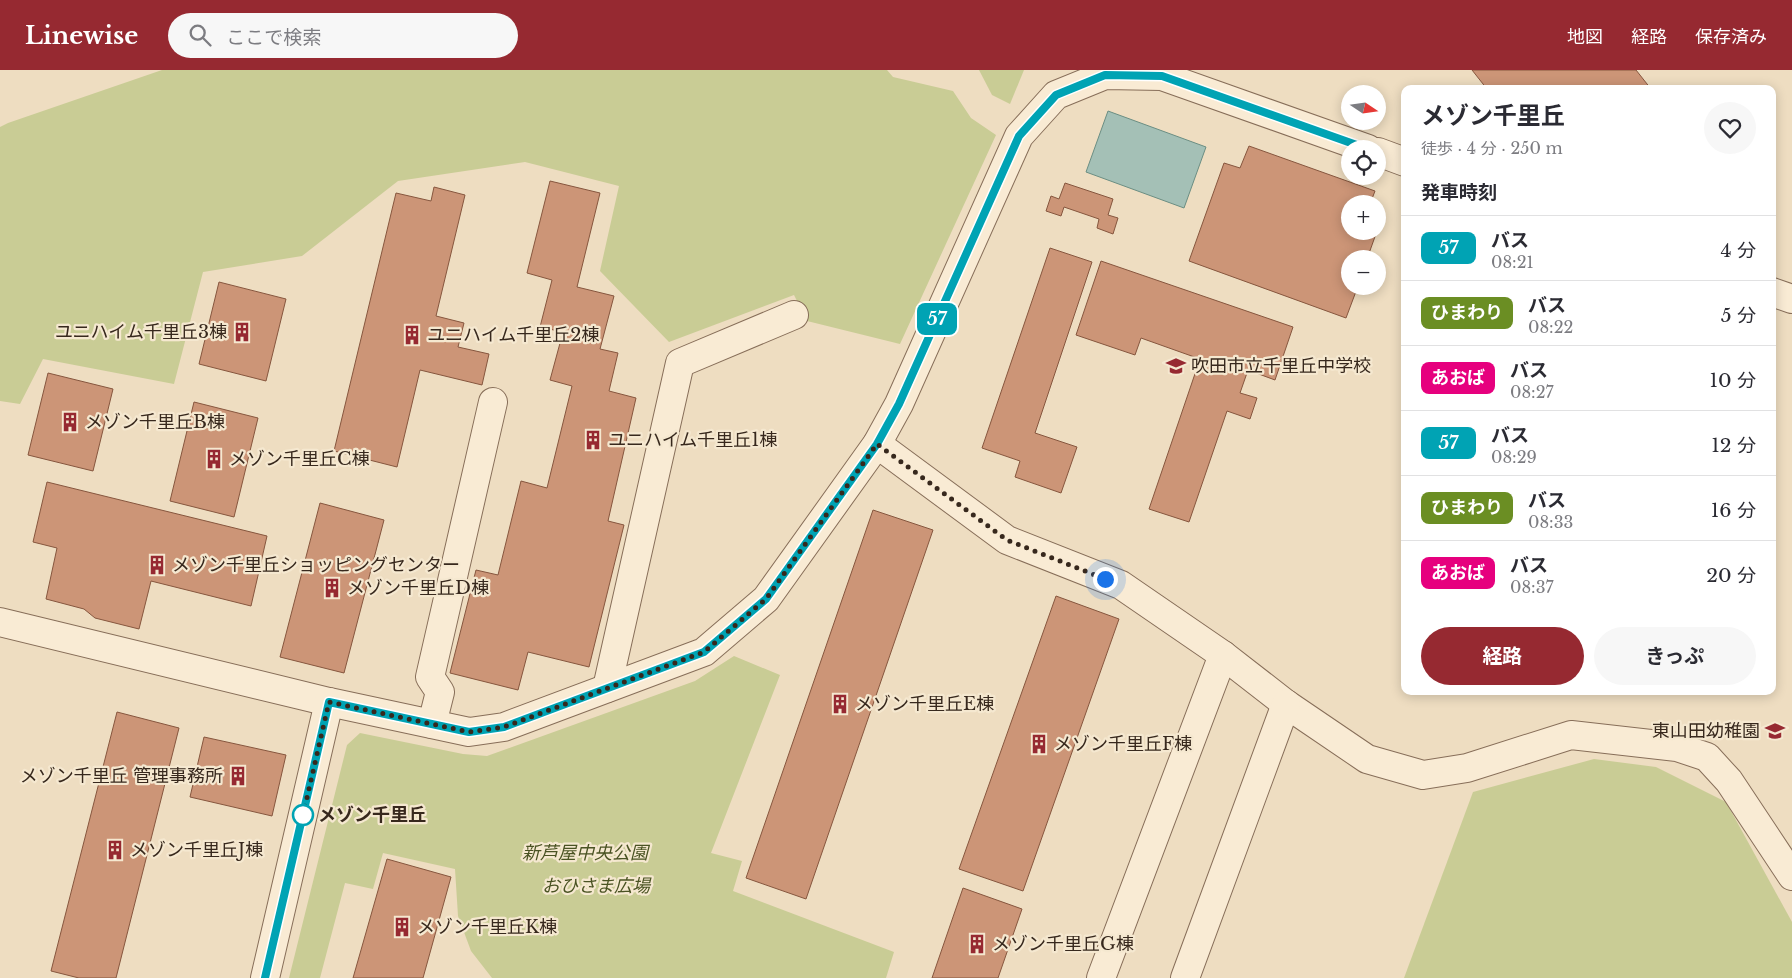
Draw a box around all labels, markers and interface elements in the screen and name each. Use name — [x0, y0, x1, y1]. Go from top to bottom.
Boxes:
search box — [168, 13, 518, 58]
text: Linewise — [25, 21, 138, 50]
icon: search — [186, 21, 214, 49]
text: ここで検索 — [226, 26, 321, 49]
text: 地図 — [1567, 26, 1603, 48]
text: 経路 — [1631, 26, 1667, 48]
text: 保存済み — [1695, 26, 1767, 48]
north arrow — [1341, 85, 1386, 130]
map controls — [1341, 85, 1386, 295]
text: メゾン千里丘 — [1421, 101, 1565, 130]
button: heart — [1704, 102, 1756, 154]
text: 徒歩 · 4 分 · 250 m — [1421, 138, 1563, 158]
button: locate — [1341, 140, 1386, 185]
text: 発車時刻 — [1421, 181, 1497, 204]
button: + — [1341, 195, 1386, 240]
text: バス — [1491, 229, 1529, 252]
text: 57 — [1439, 237, 1459, 259]
text: 4 分 — [1720, 239, 1756, 262]
button: − — [1341, 250, 1386, 295]
text: 08:21 — [1491, 252, 1534, 272]
text: バス — [1528, 294, 1566, 317]
text: ひまわり — [1431, 302, 1503, 324]
line badge: 57 — [914, 303, 960, 335]
text: 5 分 — [1721, 304, 1756, 327]
text: 57 — [927, 308, 947, 330]
text: 08:22 — [1528, 317, 1573, 337]
place label: ユニハイム千里丘3棟 — [55, 321, 227, 343]
building icon: ユニハイム千里丘3棟 — [231, 321, 253, 343]
building icon: ユニハイム千里丘2棟 — [401, 324, 423, 346]
place label: ユニハイム千里丘2棟 — [427, 324, 599, 346]
school or university icon: 吹田市立千里丘中学校 — [1165, 355, 1187, 377]
place label: 吹田市立千里丘中学校 — [1191, 355, 1371, 377]
text: バス — [1510, 359, 1548, 382]
text: あおば — [1431, 367, 1485, 389]
text: 10 分 — [1710, 369, 1756, 392]
text: 08:27 — [1510, 382, 1554, 402]
building icon: メゾン千里丘B棟 — [59, 411, 81, 433]
place label: メゾン千里丘B棟 — [85, 411, 225, 433]
text: バス — [1491, 424, 1529, 447]
building icon: ユニハイム千里丘1棟 — [582, 429, 604, 451]
place label: ユニハイム千里丘1棟 — [608, 429, 777, 451]
text: 57 — [1439, 432, 1459, 454]
text: 12 分 — [1711, 434, 1756, 457]
text: 08:29 — [1491, 447, 1537, 467]
building icon: メゾン千里丘C棟 — [203, 448, 225, 470]
place label: メゾン千里丘C棟 — [229, 448, 369, 470]
text: バス — [1528, 489, 1566, 512]
text: ひまわり — [1431, 497, 1503, 519]
text: 16 分 — [1711, 499, 1756, 522]
text: 08:33 — [1528, 512, 1573, 532]
building icon: メゾン千里丘ショッピングセンター — [146, 554, 168, 576]
place label: メゾン千里丘ショッピングセンター — [172, 554, 460, 576]
text: バス — [1510, 554, 1548, 577]
text: あおば — [1431, 562, 1485, 584]
text: 20 分 — [1706, 564, 1756, 587]
your location — [1093, 567, 1118, 592]
building icon: メゾン千里丘D棟 — [321, 577, 343, 599]
place label: メゾン千里丘D棟 — [347, 577, 489, 599]
text: 08:37 — [1510, 577, 1554, 597]
button: 経路 — [1421, 627, 1584, 685]
button: きっぷ — [1594, 627, 1756, 685]
building icon: メゾン千里丘E棟 — [829, 693, 851, 715]
place label: メゾン千里丘E棟 — [855, 693, 994, 715]
place label: 東山田幼稚園 — [1652, 720, 1760, 742]
school or university icon: 東山田幼稚園 — [1764, 720, 1786, 742]
building icon: メゾン千里丘F棟 — [1028, 733, 1050, 755]
place label: メゾン千里丘F棟 — [1054, 733, 1192, 755]
place label: メゾン千里丘 管理事務所 — [20, 765, 223, 787]
building icon: メゾン千里丘 管理事務所 — [227, 765, 249, 787]
marker: メゾン千里丘 — [292, 804, 314, 826]
place label: メゾン千里丘 — [318, 804, 426, 826]
building icon: メゾン千里丘J棟 — [104, 839, 126, 861]
place label: メゾン千里丘J棟 — [130, 839, 263, 861]
park label: 新芦屋中央公園 — [522, 842, 651, 864]
park label: おひさま広場 — [542, 875, 652, 897]
building icon: メゾン千里丘K棟 — [391, 916, 413, 938]
place label: メゾン千里丘K棟 — [417, 916, 557, 938]
building icon: メゾン千里丘G棟 — [966, 933, 988, 955]
place label: メゾン千里丘G棟 — [992, 933, 1134, 955]

